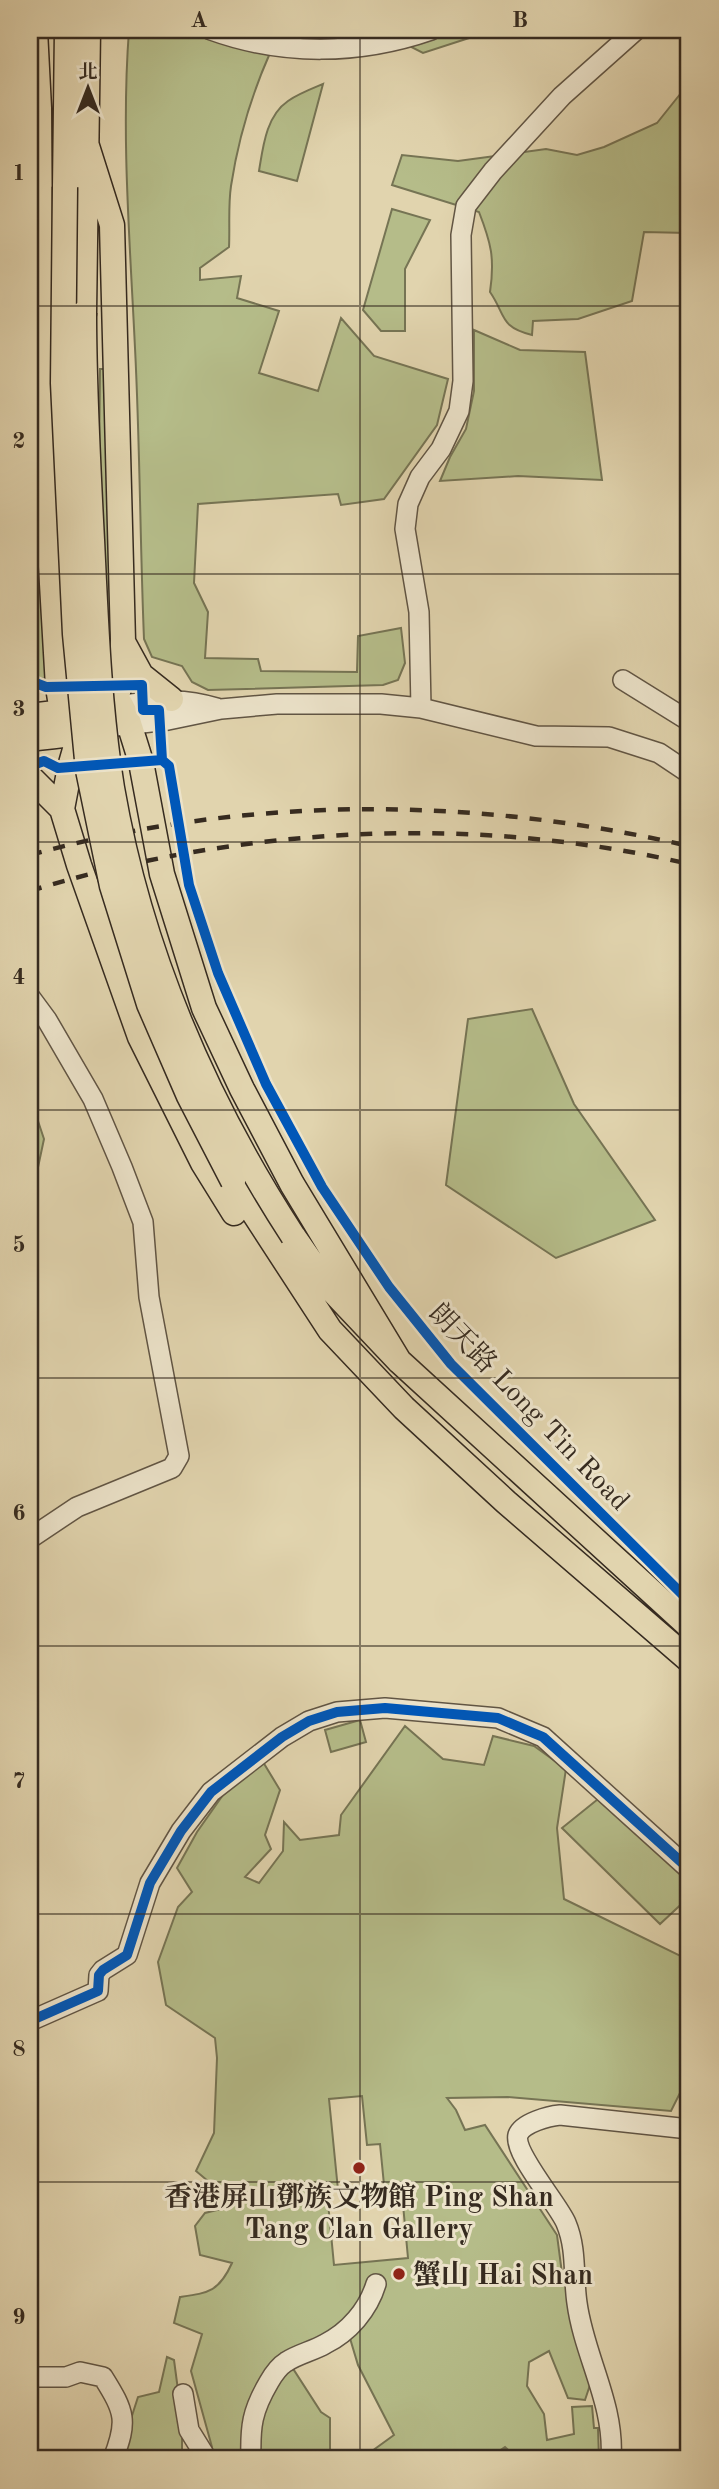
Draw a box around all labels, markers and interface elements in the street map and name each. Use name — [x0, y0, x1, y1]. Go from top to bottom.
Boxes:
text: A — [190, 9, 208, 32]
text: B — [512, 9, 528, 32]
north arrow — [52, 52, 122, 122]
text: 北 — [78, 62, 98, 83]
text: 1 — [12, 162, 26, 185]
text: 2 — [12, 430, 26, 453]
text: 3 — [12, 698, 26, 721]
text: 4 — [12, 966, 26, 989]
text: 5 — [12, 1234, 26, 1257]
street label: 朗天路 Long Tin Road — [422, 1297, 636, 1517]
text: 6 — [12, 1502, 26, 1525]
text: 7 — [12, 1770, 26, 1793]
text: 8 — [12, 2038, 26, 2061]
marker: 香港屏山鄧族文物館 Ping Shan Tang Clan Gallery — [351, 2160, 367, 2176]
place label: 香港屏山鄧族文物館 Ping Shan Tang Clan Gallery — [164, 2181, 554, 2245]
place label: 蟹山 Hai Shan — [413, 2260, 593, 2291]
marker: 蟹山 Hai Shan — [391, 2266, 407, 2282]
text: 9 — [12, 2306, 26, 2329]

